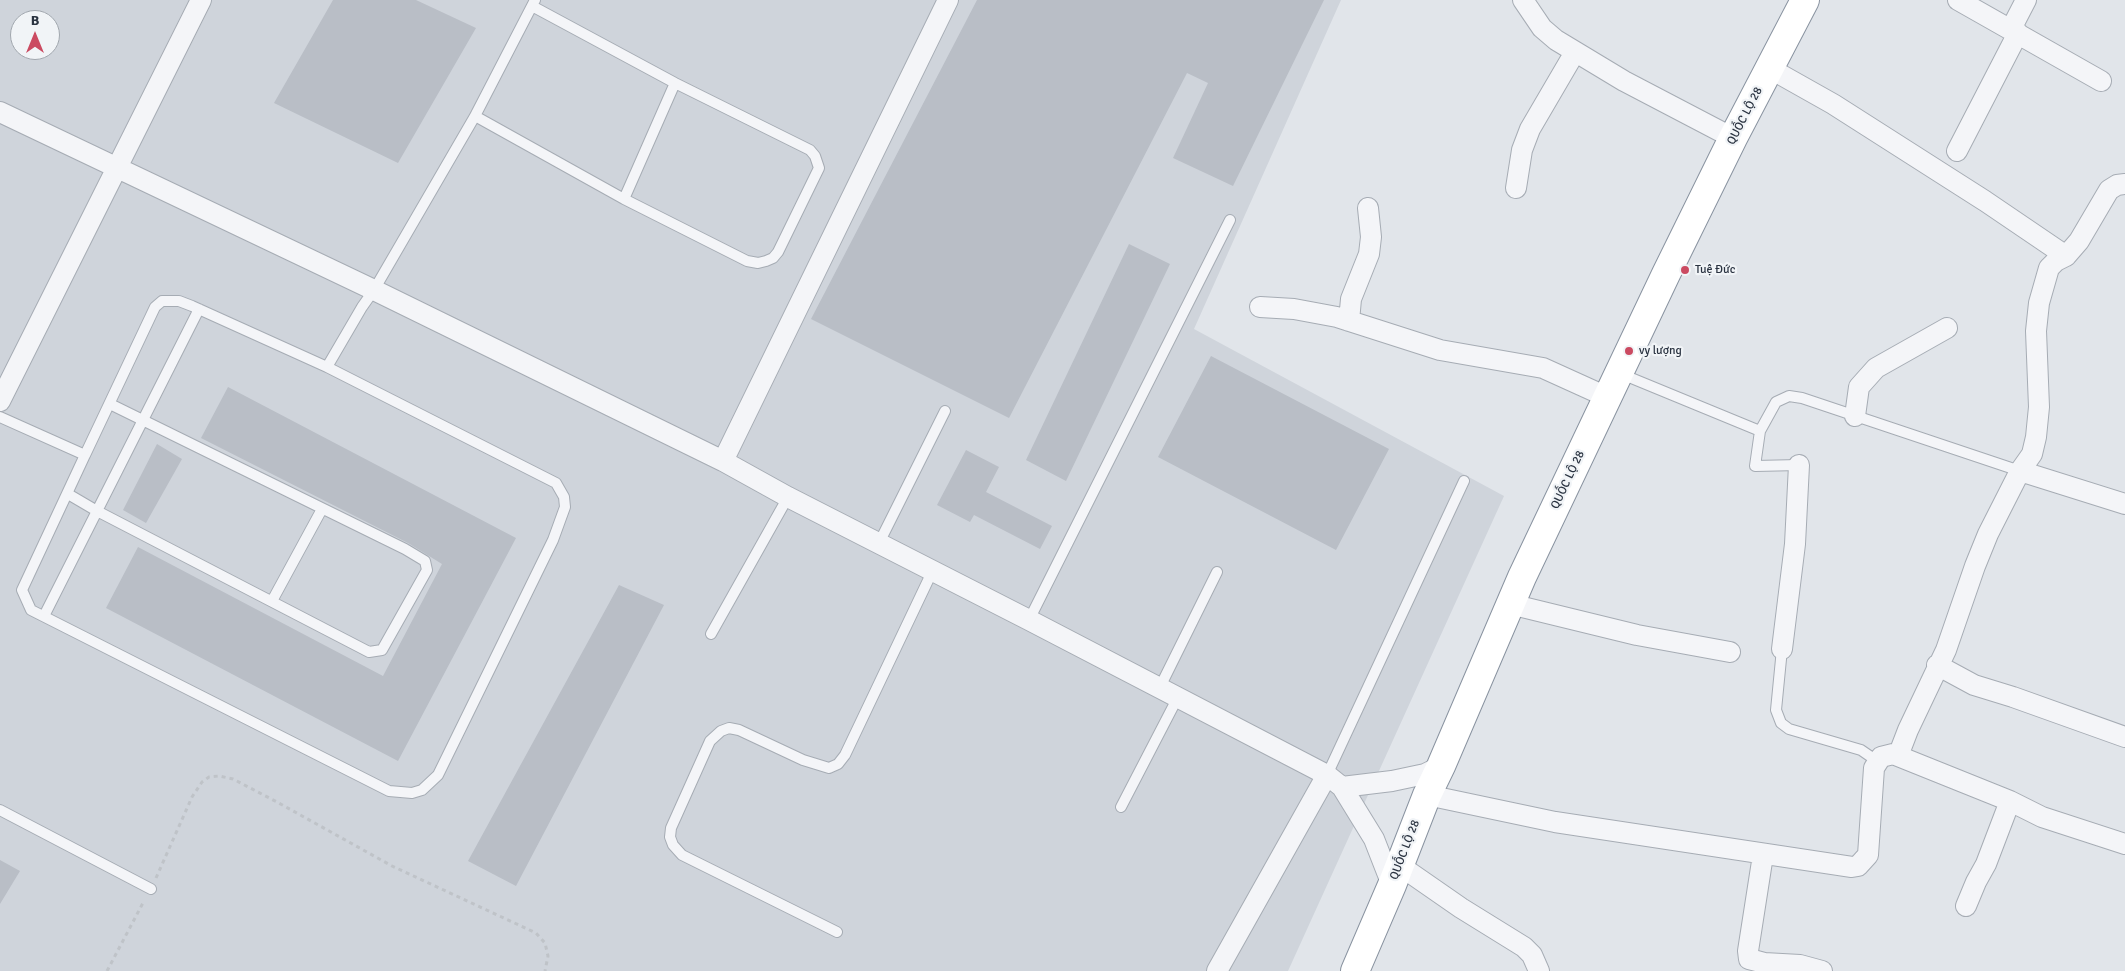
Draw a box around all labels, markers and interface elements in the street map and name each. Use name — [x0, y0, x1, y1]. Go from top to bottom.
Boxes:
north arrow — [10, 10, 60, 60]
text: B — [31, 12, 39, 29]
street label: QUỐC LỘ 28 — [1724, 85, 1766, 147]
place label: Tuệ Đức — [1695, 263, 1735, 277]
marker: Tuệ Đức — [1679, 264, 1691, 276]
place label: vy lượng — [1639, 344, 1682, 358]
marker: vy lượng — [1623, 345, 1635, 357]
street label: QUỐC LỘ 28 — [1548, 448, 1588, 512]
street label: QUỐC LỘ 28 — [1387, 818, 1423, 882]

